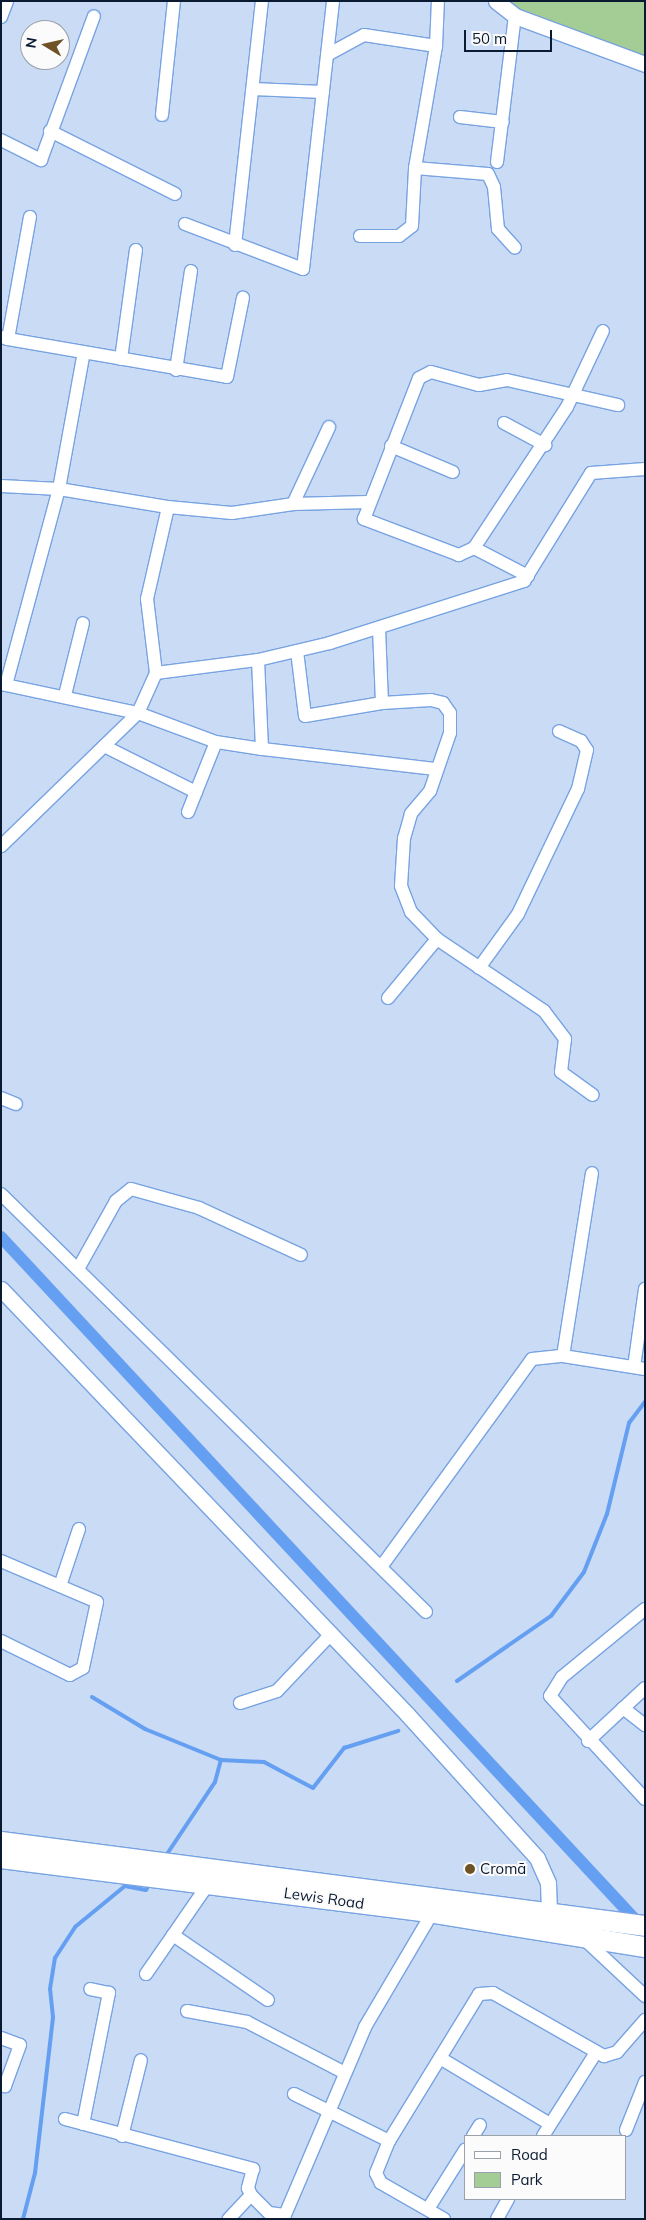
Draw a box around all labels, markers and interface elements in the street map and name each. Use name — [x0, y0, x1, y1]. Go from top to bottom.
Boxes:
north arrow — [20, 20, 70, 70]
scale bar — [466, 20, 554, 52]
text: 50 m — [472, 29, 507, 48]
text: N — [21, 36, 41, 49]
place label: Cromā — [480, 1860, 526, 1878]
marker: Cromā — [464, 1863, 476, 1875]
street label: Lewis Road — [283, 1883, 365, 1913]
legend — [463, 2135, 626, 2200]
text: Road — [511, 2145, 548, 2164]
text: Park — [511, 2170, 543, 2189]

